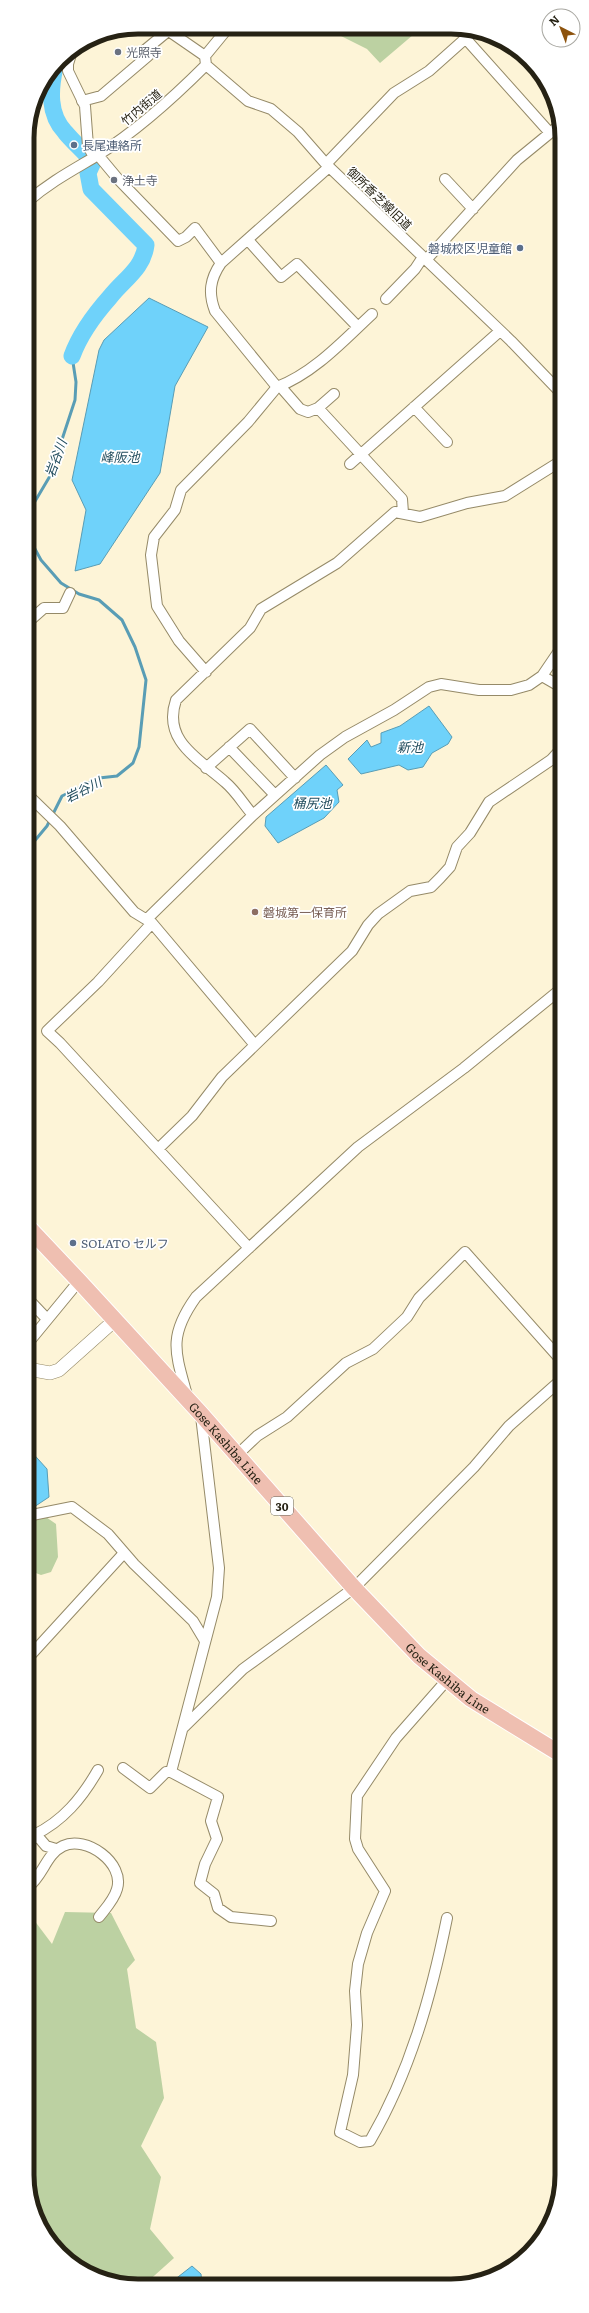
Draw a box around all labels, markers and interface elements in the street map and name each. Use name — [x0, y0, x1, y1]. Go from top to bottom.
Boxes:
north arrow — [541, 8, 581, 48]
text: N — [545, 11, 562, 29]
place label: 光照寺 — [126, 43, 162, 61]
marker: 光照寺 — [113, 47, 123, 57]
street label: 竹内街道 — [117, 85, 165, 129]
place label: 長尾連絡所 — [82, 136, 142, 154]
marker: 長尾連絡所 — [69, 140, 79, 150]
street label: 御所香芝線旧道 — [344, 162, 416, 234]
place label: 浄土寺 — [122, 171, 158, 189]
marker: 浄土寺 — [109, 175, 119, 185]
place label: 磐城校区児童館 — [428, 239, 512, 257]
marker: 磐城校区児童館 — [515, 243, 525, 253]
water label: 岩谷川 — [39, 435, 71, 480]
water label: 峰阪池 — [100, 447, 141, 466]
water label: 新池 — [397, 737, 425, 756]
water label: 岩谷川 — [61, 771, 106, 806]
water label: 桶尻池 — [292, 793, 333, 812]
place label: 磐城第一保育所 — [263, 903, 347, 921]
marker: 磐城第一保育所 — [250, 907, 260, 917]
place label: SOLATO セルフ — [81, 1234, 169, 1252]
marker: SOLATO セルフ — [68, 1238, 78, 1248]
street label: Gose Kashiba Line — [185, 1398, 267, 1488]
road number: 30 — [271, 1497, 293, 1515]
street label: Gose Kashiba Line — [402, 1638, 494, 1718]

